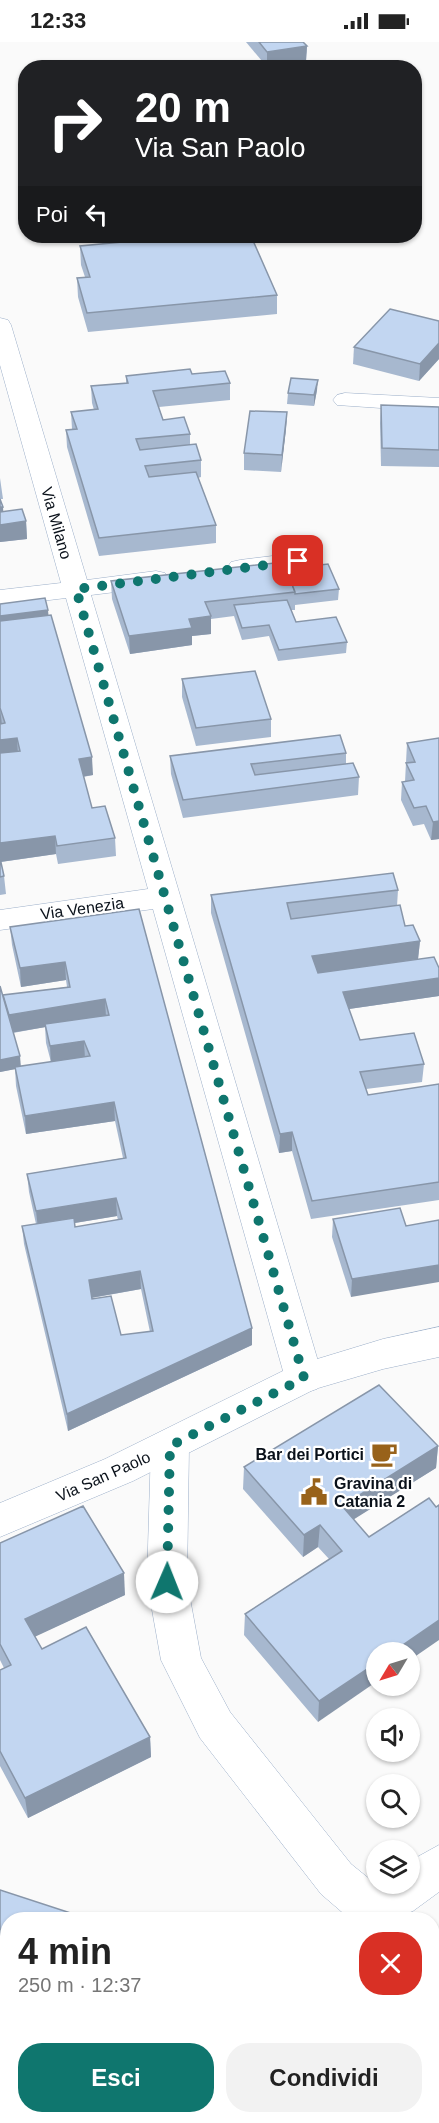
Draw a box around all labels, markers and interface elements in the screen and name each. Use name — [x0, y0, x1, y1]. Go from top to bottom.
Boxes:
text: 12:33 — [30, 8, 86, 33]
icon: right — [36, 84, 114, 162]
text: 20 m — [135, 84, 231, 131]
text: Via San Paolo — [135, 133, 306, 163]
icon: left — [80, 198, 113, 231]
text: Poi — [36, 202, 68, 227]
street label: Via Milano — [38, 485, 75, 561]
pin — [272, 535, 323, 586]
icon: arrive — [281, 544, 314, 577]
street label: Via Venezia — [39, 894, 125, 923]
cafe icon: Bar dei Portici — [369, 1439, 399, 1469]
place label: Bar dei Portici — [256, 1446, 364, 1463]
street label: Via San Paolo — [54, 1448, 153, 1505]
place label: Gravina di Catania 2 — [334, 1475, 412, 1510]
public building icon: Gravina di Catania 2 — [299, 1477, 329, 1507]
position arrow — [135, 1550, 199, 1614]
north arrow — [366, 1642, 420, 1696]
map controls — [366, 1642, 420, 1894]
button: sound — [366, 1708, 420, 1762]
button: search — [366, 1774, 420, 1828]
button: layers — [366, 1840, 420, 1894]
text: 4 min — [18, 1931, 112, 1972]
button: close — [359, 1932, 422, 1995]
text: 250 m · 12:37 — [18, 1974, 141, 1996]
button: Esci — [18, 2043, 214, 2112]
button: Condividi — [226, 2043, 422, 2112]

